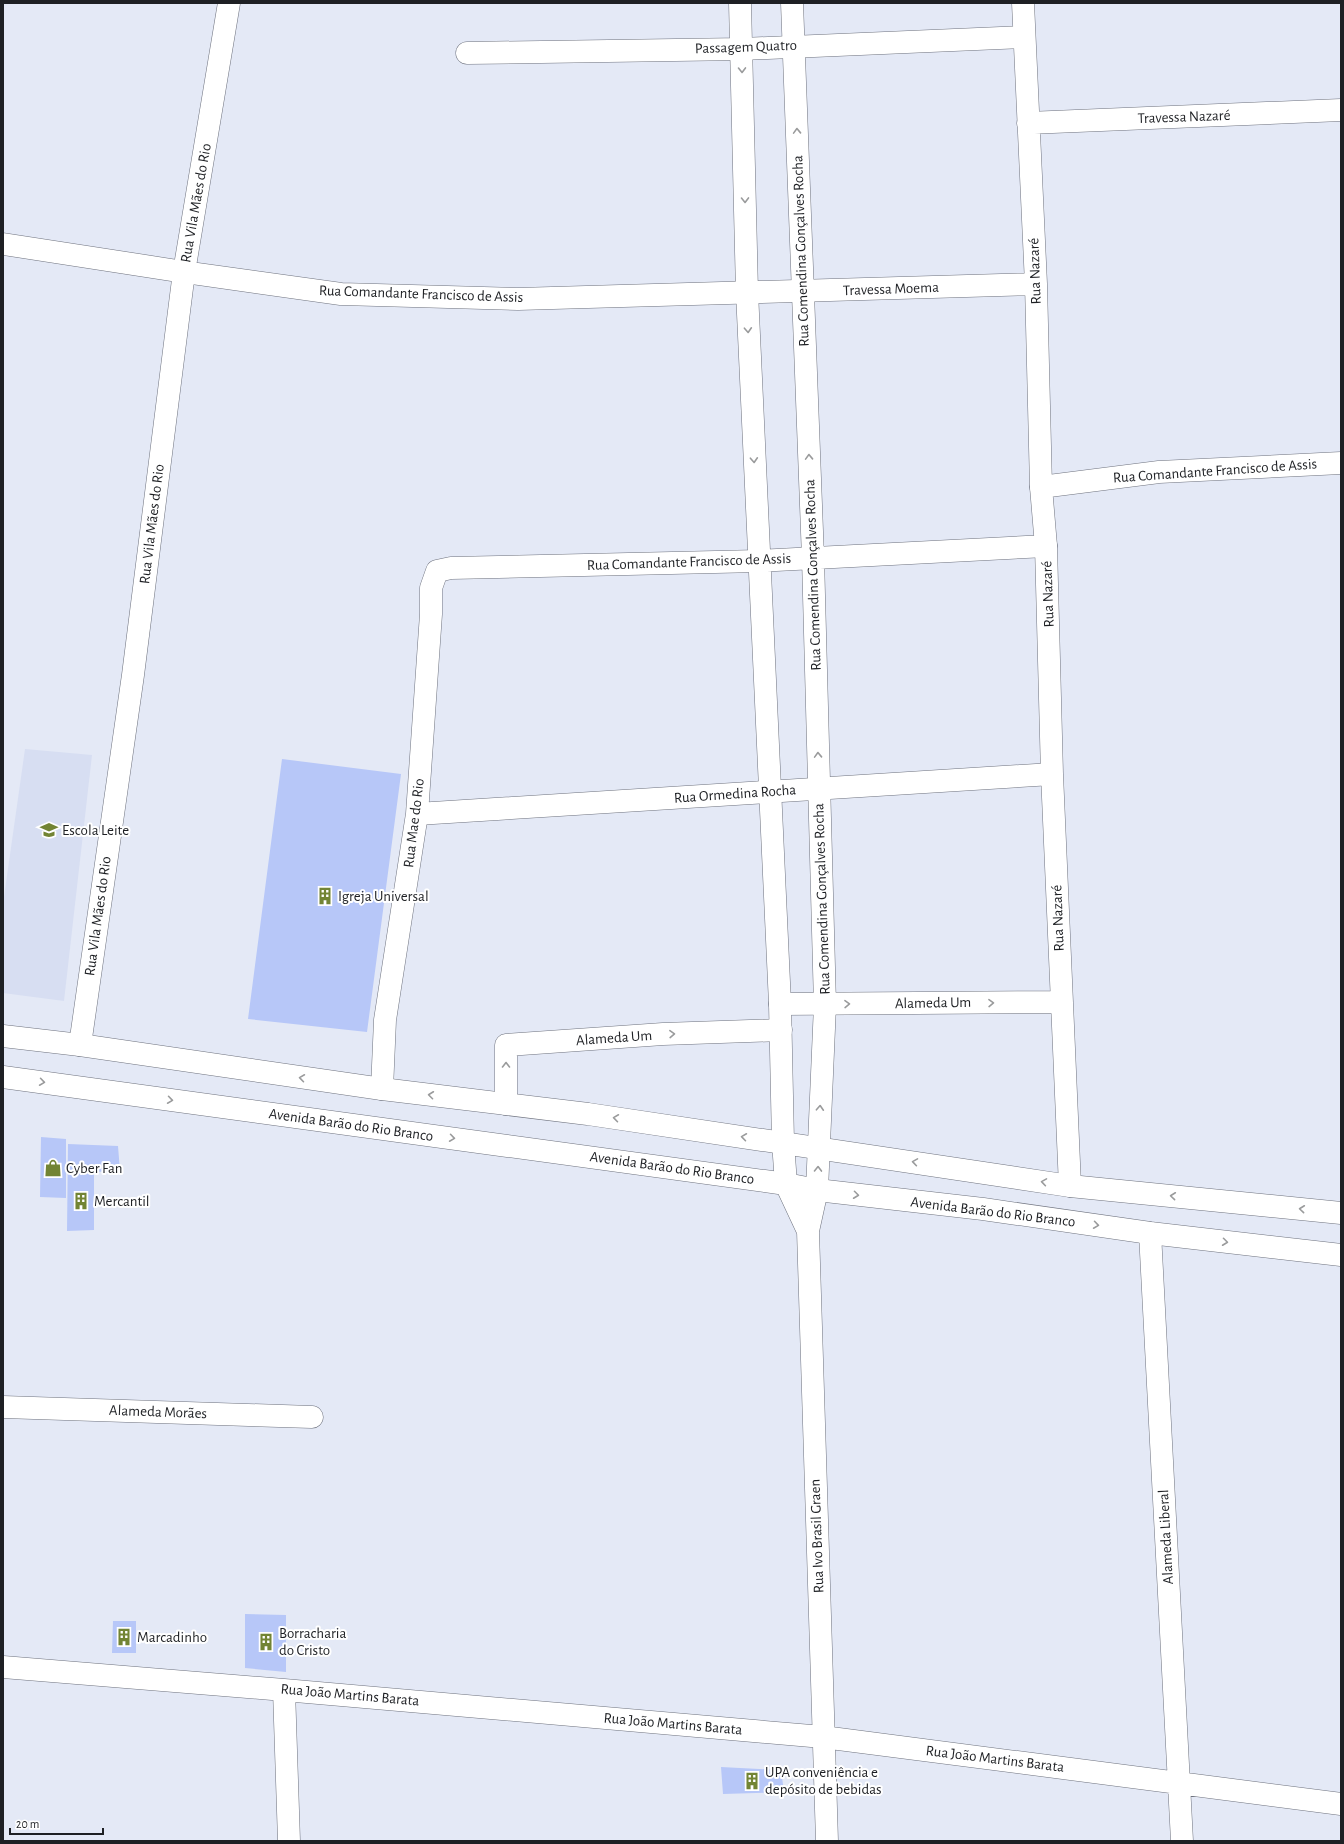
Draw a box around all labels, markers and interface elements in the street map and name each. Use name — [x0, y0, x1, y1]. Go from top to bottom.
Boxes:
street label: Passagem Quatro — [695, 38, 797, 56]
one-way arrow — [738, 67, 747, 73]
street label: Travessa Nazaré — [1137, 108, 1231, 126]
one-way arrow — [793, 128, 801, 134]
street label: Rua Vila Mães do Rio — [178, 142, 214, 264]
street label: Rua Comendina Gonçalves Rocha — [790, 155, 812, 347]
one-way arrow — [741, 197, 749, 203]
street label: Rua Nazaré — [1026, 237, 1044, 305]
street label: Travessa Moema — [843, 280, 939, 298]
street label: Rua Comandante Francisco de Assis — [319, 283, 523, 305]
one-way arrow — [744, 327, 753, 333]
one-way arrow — [805, 454, 813, 460]
street label: Rua Comandante Francisco de Assis — [1113, 456, 1317, 486]
one-way arrow — [750, 457, 758, 463]
street label: Rua Vila Mães do Rio — [137, 463, 167, 585]
street label: Rua Comendina Gonçalves Rocha — [802, 479, 824, 671]
street label: Rua Comandante Francisco de Assis — [587, 551, 791, 573]
street label: Rua Nazaré — [1039, 560, 1057, 628]
one-way arrow — [814, 752, 823, 758]
street label: Rua Mae do Rio — [401, 777, 427, 869]
street label: Rua Ormedina Rocha — [673, 782, 797, 806]
street label: Rua Comendina Gonçalves Rocha — [811, 803, 833, 995]
school or university icon: Escola Leite — [39, 820, 59, 840]
place label: Escola Leite — [62, 823, 129, 838]
street label: Rua Vila Mães do Rio — [82, 855, 114, 977]
street label: Rua Nazaré — [1049, 884, 1067, 952]
building icon: Igreja Universal — [315, 886, 335, 906]
place label: Igreja Universal — [338, 889, 429, 904]
street label: Alameda Um — [895, 995, 971, 1011]
one-way arrow — [988, 998, 994, 1007]
one-way arrow — [844, 1000, 850, 1009]
street label: Alameda Um — [575, 1028, 653, 1048]
one-way arrow — [669, 1030, 675, 1038]
one-way arrow — [502, 1062, 510, 1068]
one-way arrow — [299, 1074, 305, 1083]
one-way arrow — [39, 1077, 45, 1086]
one-way arrow — [428, 1091, 434, 1100]
one-way arrow — [167, 1095, 174, 1104]
one-way arrow — [816, 1105, 825, 1111]
street label: Avenida Barão do Rio Branco — [268, 1106, 434, 1144]
one-way arrow — [613, 1114, 619, 1123]
one-way arrow — [449, 1133, 455, 1142]
one-way arrow — [741, 1133, 747, 1142]
street label: Avenida Barão do Rio Branco — [589, 1149, 755, 1187]
shop icon: Cyber Fan — [43, 1158, 63, 1178]
one-way arrow — [912, 1158, 918, 1167]
place label: Cyber Fan — [66, 1161, 123, 1176]
one-way arrow — [814, 1166, 822, 1172]
one-way arrow — [1041, 1178, 1047, 1187]
one-way arrow — [853, 1190, 859, 1199]
building icon: Mercantil — [71, 1191, 91, 1211]
one-way arrow — [1170, 1192, 1176, 1201]
place label: Mercantil — [94, 1194, 150, 1209]
street label: Avenida Barão do Rio Branco — [910, 1194, 1076, 1230]
one-way arrow — [1299, 1204, 1305, 1213]
one-way arrow — [1093, 1220, 1099, 1229]
one-way arrow — [1222, 1237, 1228, 1246]
street label: Alameda Morães — [109, 1403, 207, 1421]
street label: Rua Ivo Brasil Graen — [808, 1479, 826, 1593]
street label: Alameda Liberal — [1156, 1489, 1176, 1585]
place label: Borracharia do Cristo — [279, 1626, 346, 1658]
building icon: Marcadinho — [114, 1627, 134, 1647]
place label: Marcadinho — [137, 1630, 207, 1645]
building icon: Borracharia do Cristo — [256, 1632, 276, 1652]
street label: Rua João Martins Barata — [280, 1681, 420, 1709]
street label: Rua João Martins Barata — [603, 1710, 743, 1738]
street label: Rua João Martins Barata — [925, 1743, 1065, 1775]
place label: UPA conveniência e depósito de bebidas — [765, 1765, 882, 1797]
building icon: UPA conveniência e depósito de bebidas — [742, 1771, 762, 1791]
scale bar — [10, 1810, 103, 1836]
text: 20 m — [16, 1818, 39, 1830]

